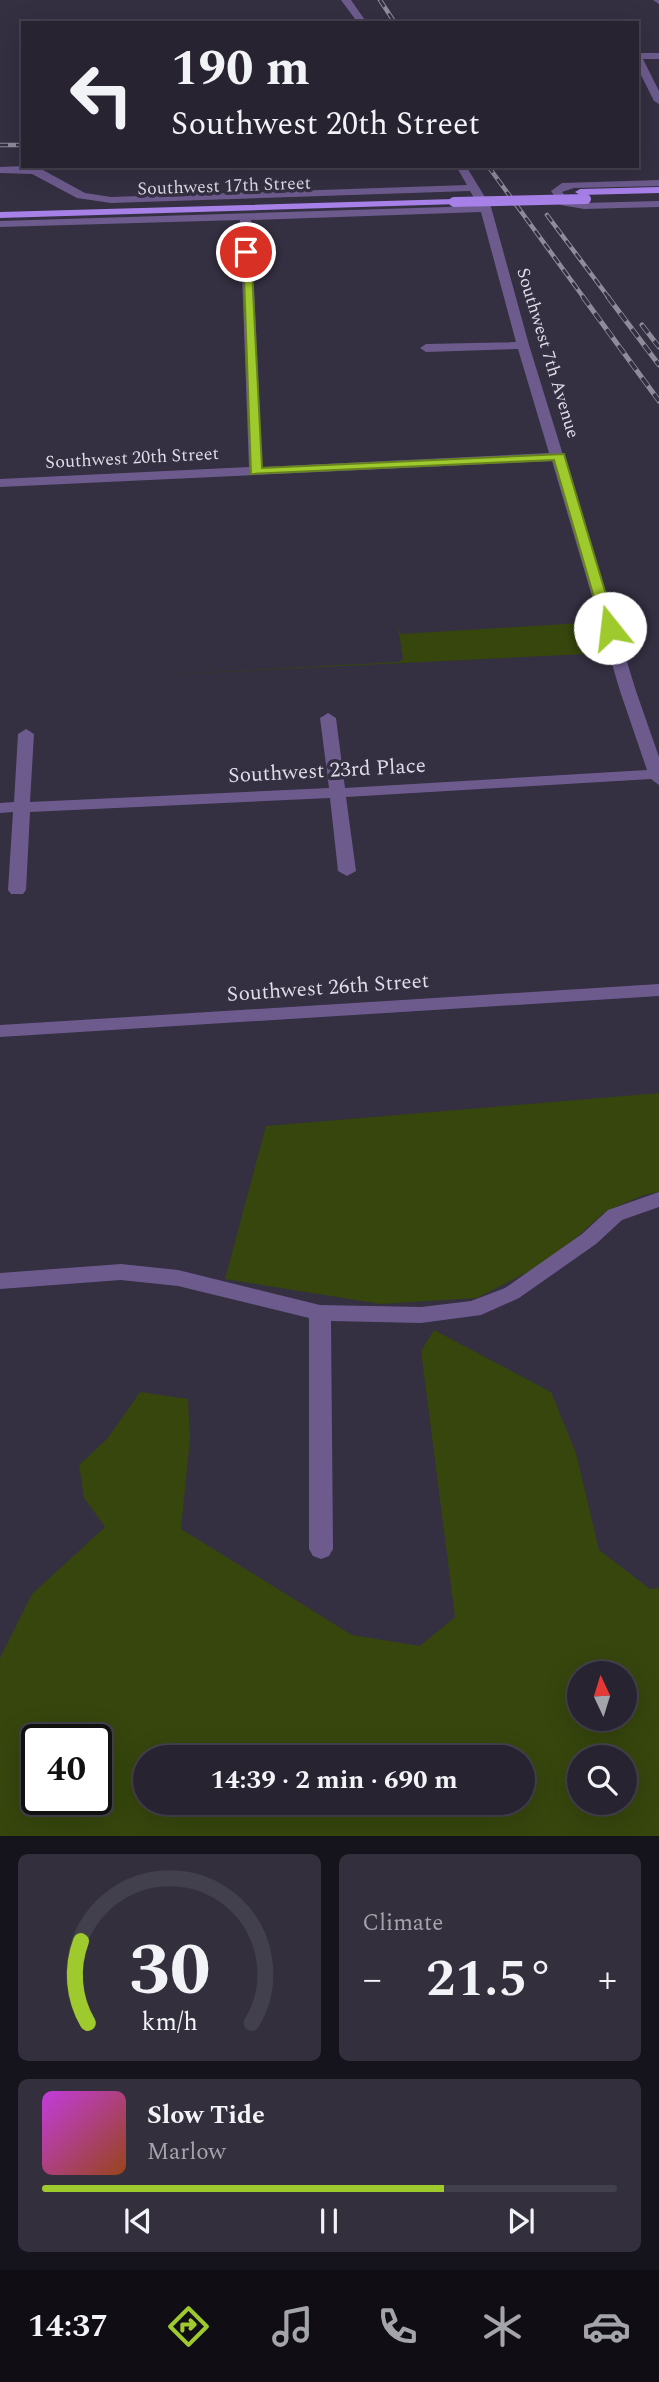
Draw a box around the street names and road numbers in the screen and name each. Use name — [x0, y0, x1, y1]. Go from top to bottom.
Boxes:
street label: Southwest 17th Street — [137, 169, 311, 203]
street label: Southwest 7th Avenue — [509, 264, 587, 442]
street label: Southwest 20th Street — [45, 440, 219, 476]
street label: Southwest 23rd Place — [227, 750, 427, 792]
street label: Southwest 26th Street — [226, 965, 430, 1011]

